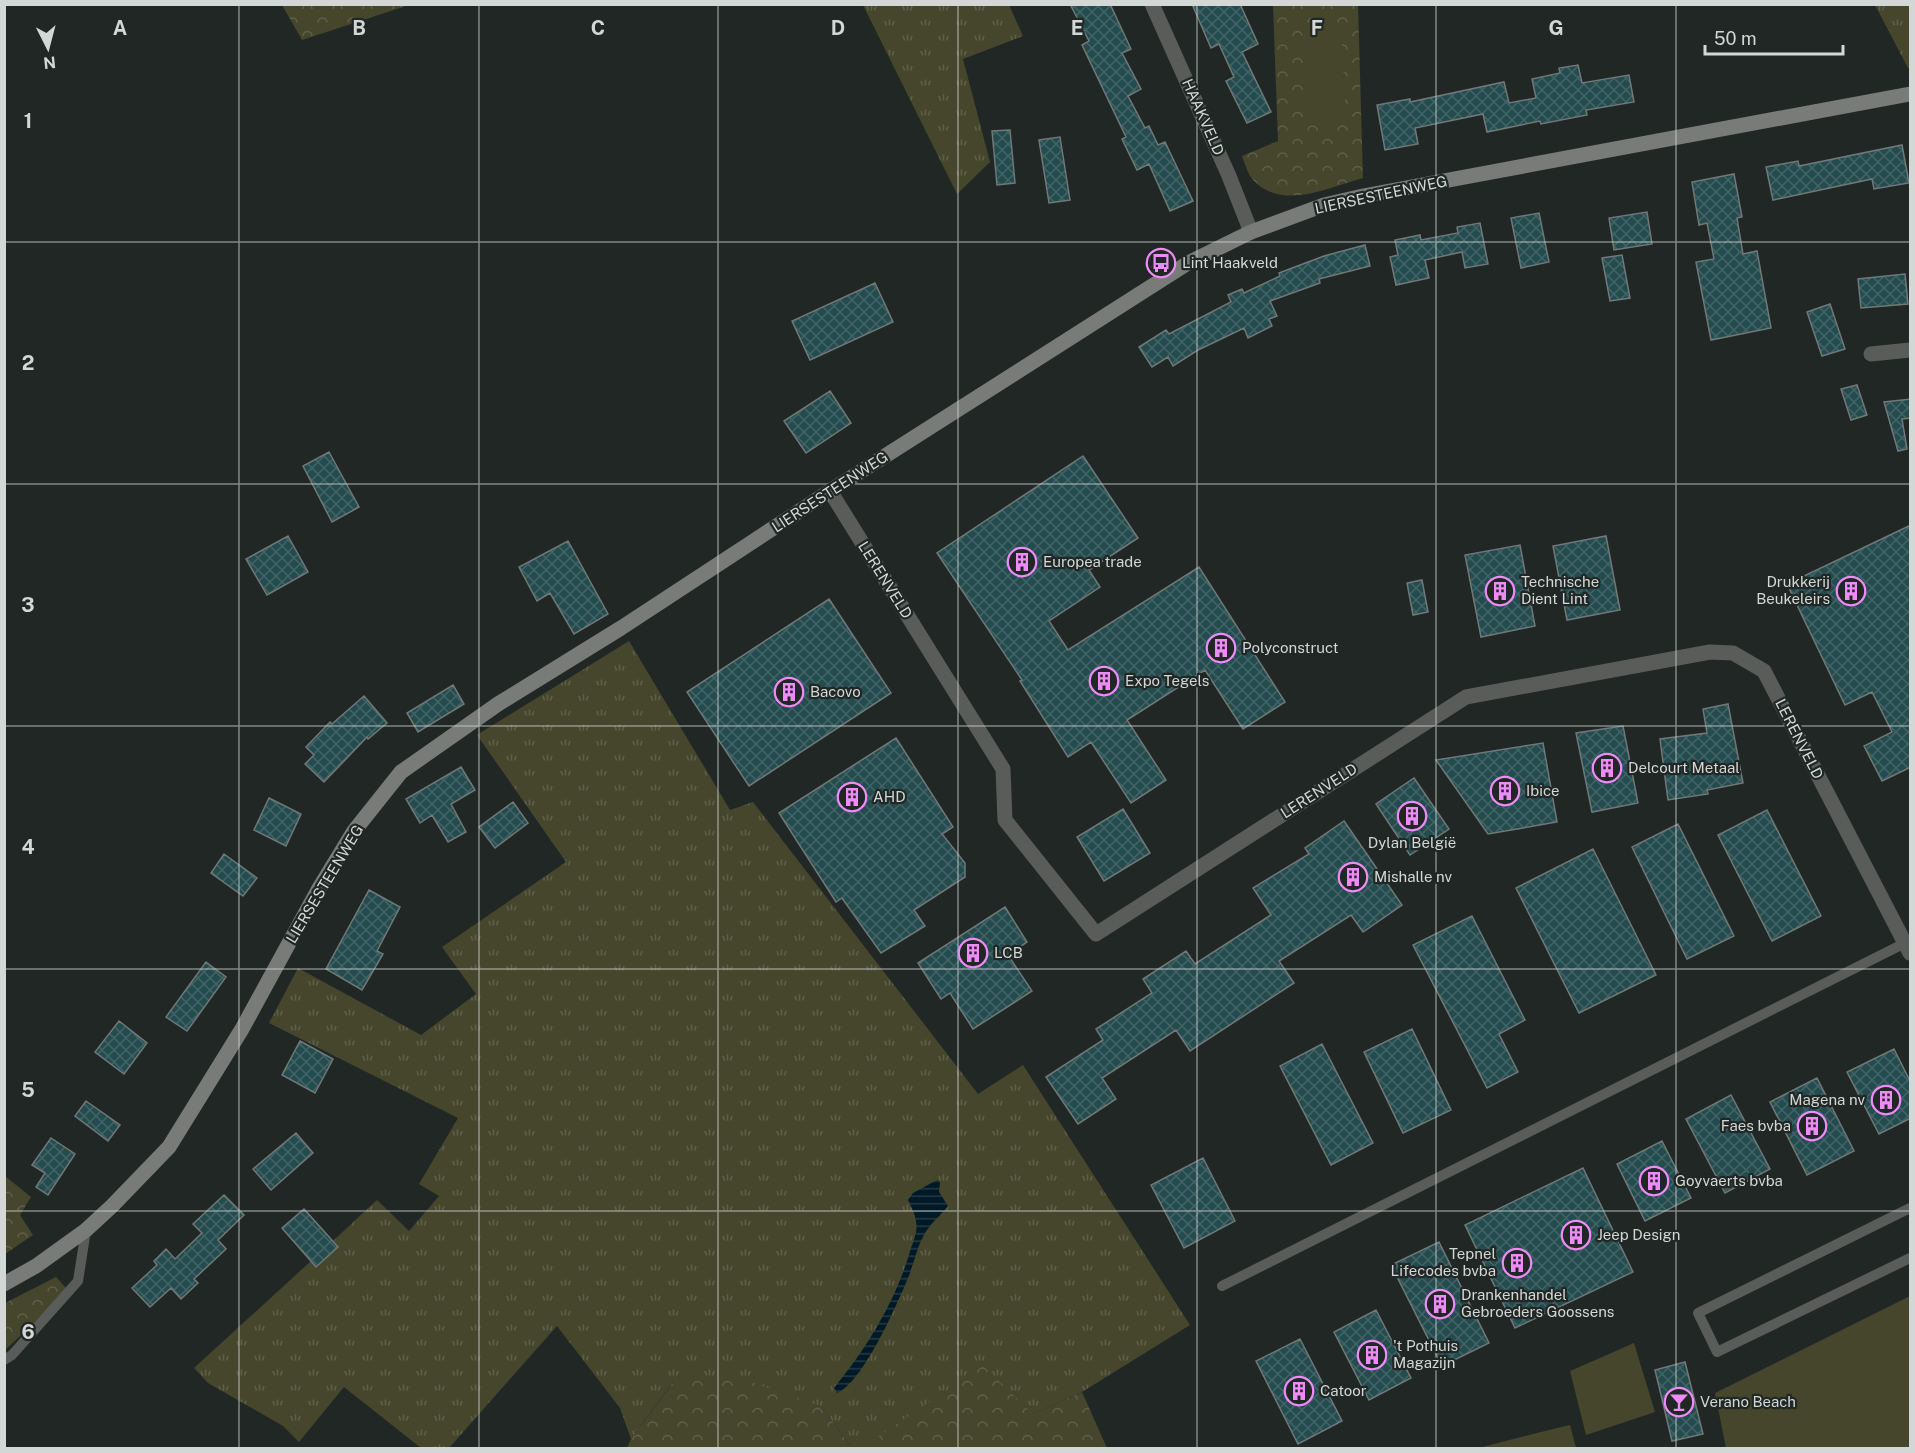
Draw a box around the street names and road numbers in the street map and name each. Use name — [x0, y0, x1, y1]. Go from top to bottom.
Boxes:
street label: HAAKVELD — [1179, 76, 1228, 158]
street label: LIERSESTEENWEG — [1313, 172, 1449, 217]
street label: LIERSESTEENWEG — [769, 448, 891, 535]
street label: LERENVELD — [855, 538, 916, 621]
street label: LERENVELD — [1772, 696, 1827, 782]
street label: LERENVELD — [1277, 760, 1360, 822]
street label: LIERSESTEENWEG — [283, 822, 367, 946]

